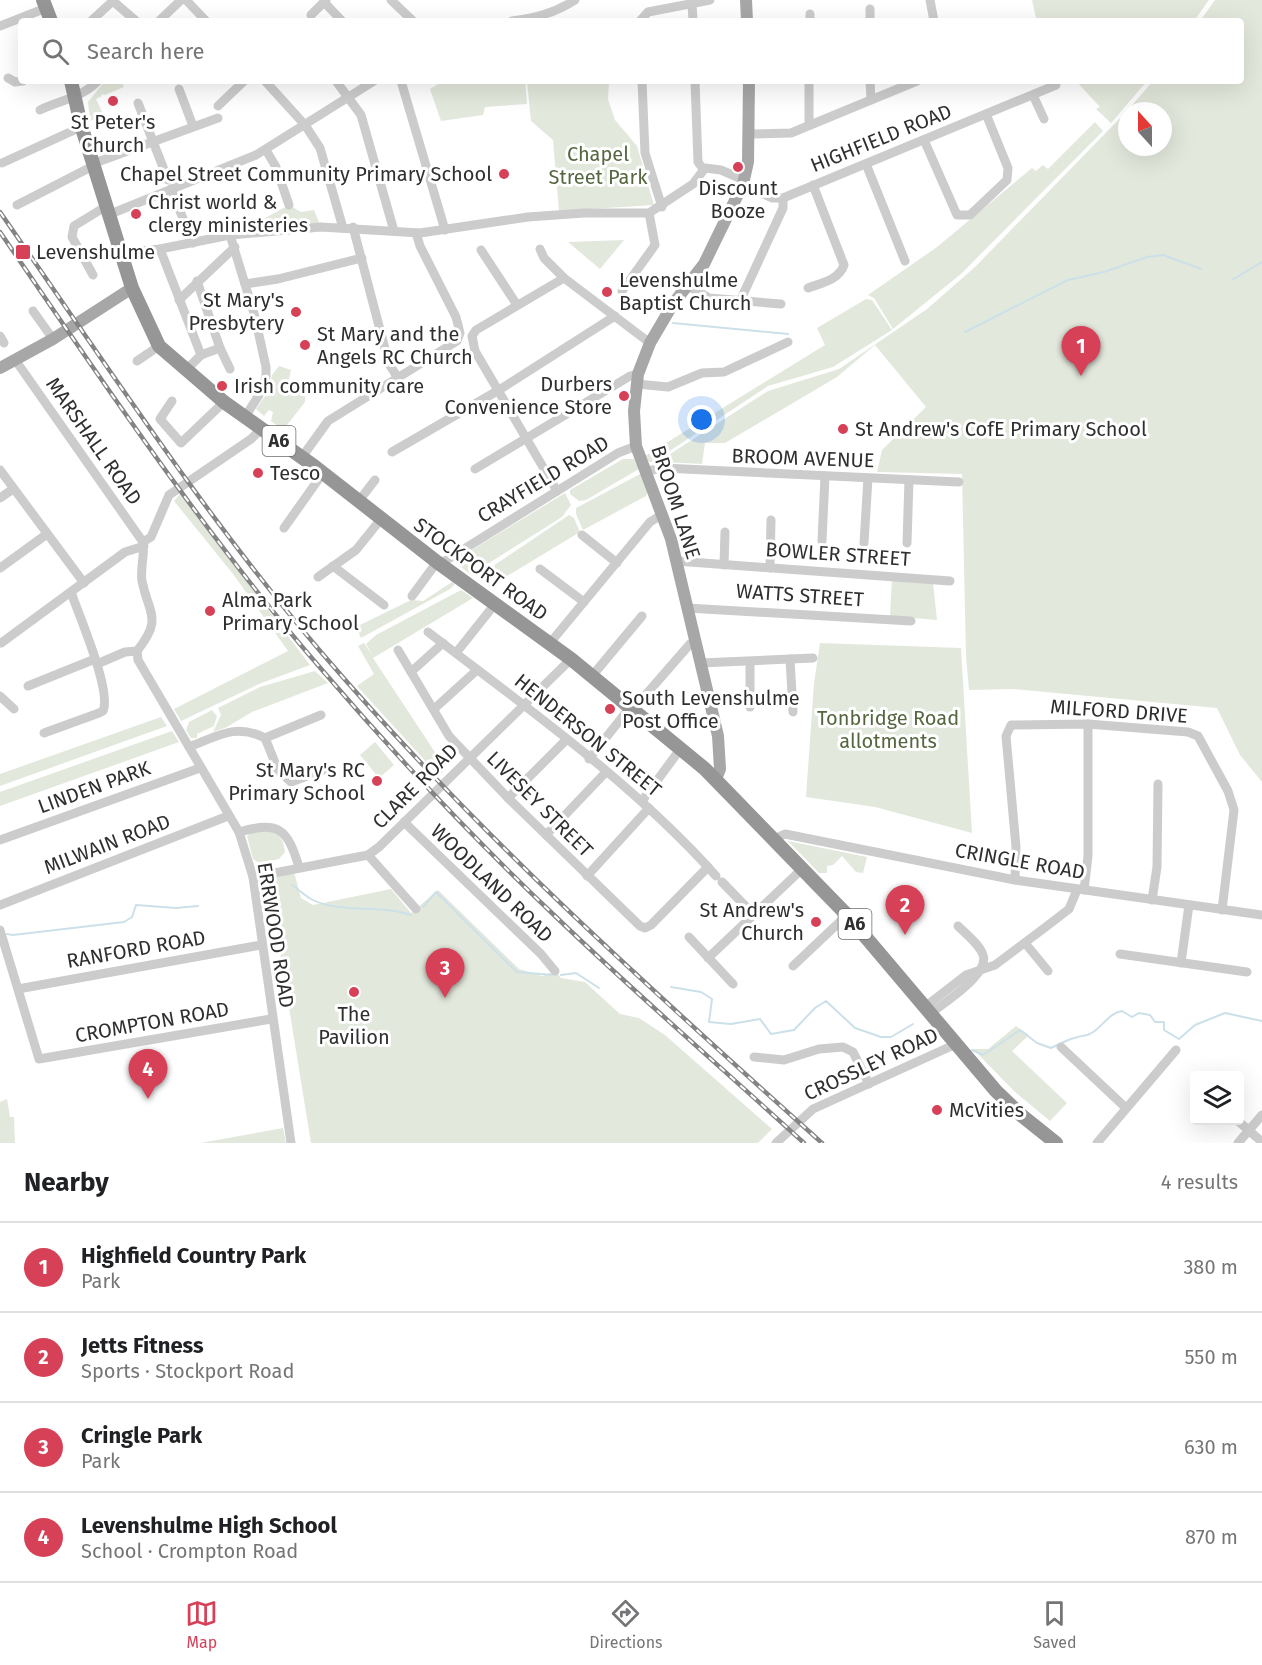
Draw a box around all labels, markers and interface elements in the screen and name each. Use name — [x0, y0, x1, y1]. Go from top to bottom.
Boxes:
search box — [18, 18, 1244, 84]
icon: search — [39, 35, 72, 68]
text: Search here — [87, 38, 205, 65]
marker: St Peter's Church — [106, 94, 120, 108]
street label: HIGHFIELD ROAD — [807, 99, 955, 177]
north arrow — [1118, 102, 1172, 156]
place label: St Peter's Church — [71, 110, 155, 157]
park label: Chapel Street Park — [549, 142, 648, 189]
marker: Discount Booze — [731, 160, 745, 174]
place label: Chapel Street Community Primary School — [120, 162, 492, 186]
marker: Chapel Street Community Primary School — [497, 167, 511, 181]
place label: Discount Booze — [698, 176, 778, 223]
place label: Christ world & clergy ministeries — [148, 190, 308, 237]
marker: Christ world & clergy ministeries — [129, 207, 143, 221]
place label: Levenshulme — [36, 240, 155, 264]
marker: Levenshulme — [14, 243, 32, 261]
place label: Levenshulme Baptist Church — [619, 268, 751, 315]
marker: Levenshulme Baptist Church — [600, 285, 614, 299]
place label: St Mary's Presbytery — [188, 288, 284, 335]
marker: St Mary's Presbytery — [289, 305, 303, 319]
place label: St Mary and the Angels RC Church — [317, 322, 473, 369]
pin: 1 — [1062, 326, 1100, 376]
marker: St Mary and the Angels RC Church — [298, 338, 312, 352]
place label: Durbers Convenience Store — [444, 372, 612, 419]
street label: MARSHALL ROAD — [41, 373, 147, 509]
place label: Irish community care — [234, 374, 424, 398]
marker: Irish community care — [215, 379, 229, 393]
marker: Durbers Convenience Store — [617, 389, 631, 403]
your location — [687, 405, 716, 434]
place label: St Andrew's CofE Primary School — [855, 417, 1147, 441]
marker: St Andrew's CofE Primary School — [836, 422, 850, 436]
road number: A6 — [262, 426, 296, 456]
street label: CRAYFIELD ROAD — [473, 430, 613, 528]
street label: BROOM LANE — [646, 442, 706, 562]
street label: BROOM AVENUE — [731, 444, 875, 472]
place label: Tesco — [270, 461, 320, 485]
marker: Tesco — [251, 466, 265, 480]
street label: STOCKPORT ROAD — [409, 512, 553, 626]
street label: BOWLER STREET — [765, 537, 912, 571]
street label: WATTS STREET — [735, 579, 865, 611]
place label: Alma Park Primary School — [222, 588, 359, 635]
marker: Alma Park Primary School — [203, 604, 217, 618]
street label: HENDERSON STREET — [510, 668, 667, 802]
place label: South Levenshulme Post Office — [622, 686, 800, 733]
street label: MILFORD DRIVE — [1049, 694, 1189, 728]
marker: South Levenshulme Post Office — [603, 702, 617, 716]
park label: Tonbridge Road allotments — [817, 706, 959, 753]
street label: CLARE ROAD — [367, 738, 463, 834]
street label: LIVESEY STREET — [482, 746, 598, 862]
street label: LINDEN PARK — [35, 756, 154, 818]
place label: St Mary's RC Primary School — [228, 758, 365, 805]
marker: St Mary's RC Primary School — [370, 774, 384, 788]
street label: MILWAIN ROAD — [40, 809, 174, 879]
street label: WOODLAND ROAD — [426, 819, 558, 947]
street label: CRINGLE ROAD — [953, 838, 1087, 884]
street label: ERRWOOD ROAD — [253, 860, 299, 1010]
pin: 2 — [886, 886, 924, 935]
place label: St Andrew's Church — [700, 898, 804, 945]
road number: A6 — [838, 909, 872, 939]
marker: St Andrew's Church — [809, 915, 823, 929]
street label: RANFORD ROAD — [65, 925, 207, 973]
pin: 3 — [426, 948, 464, 998]
marker: The Pavilion — [347, 985, 361, 999]
street label: CROMPTON ROAD — [73, 997, 231, 1047]
place label: The Pavilion — [318, 1002, 390, 1049]
street label: CROSSLEY ROAD — [800, 1022, 942, 1106]
pin: 4 — [128, 1050, 168, 1099]
map controls — [1190, 1071, 1244, 1125]
button: layers — [1190, 1071, 1244, 1125]
place label: McVities — [949, 1098, 1024, 1122]
marker: McVities — [930, 1103, 944, 1117]
text: Nearby — [24, 1167, 109, 1198]
text: 4 results — [1161, 1170, 1238, 1194]
text: Highfield Country Park — [81, 1242, 306, 1269]
text: 1 — [39, 1255, 48, 1279]
text: 380 m — [1183, 1255, 1238, 1279]
text: Park — [81, 1269, 120, 1293]
text: Jetts Fitness — [81, 1332, 204, 1359]
text: 2 — [38, 1345, 49, 1369]
text: 550 m — [1184, 1345, 1238, 1369]
text: Sports · Stockport Road — [81, 1359, 294, 1383]
text: Cringle Park — [81, 1422, 202, 1449]
text: 3 — [38, 1435, 49, 1459]
text: 630 m — [1184, 1435, 1238, 1459]
text: Park — [81, 1449, 120, 1473]
text: Levenshulme High School — [81, 1512, 337, 1539]
text: 4 — [38, 1525, 49, 1549]
text: 870 m — [1185, 1525, 1238, 1549]
text: School · Crompton Road — [81, 1539, 298, 1563]
tab: Map — [185, 1597, 218, 1652]
tab: Directions — [589, 1597, 663, 1652]
tab: Saved — [1033, 1597, 1077, 1652]

